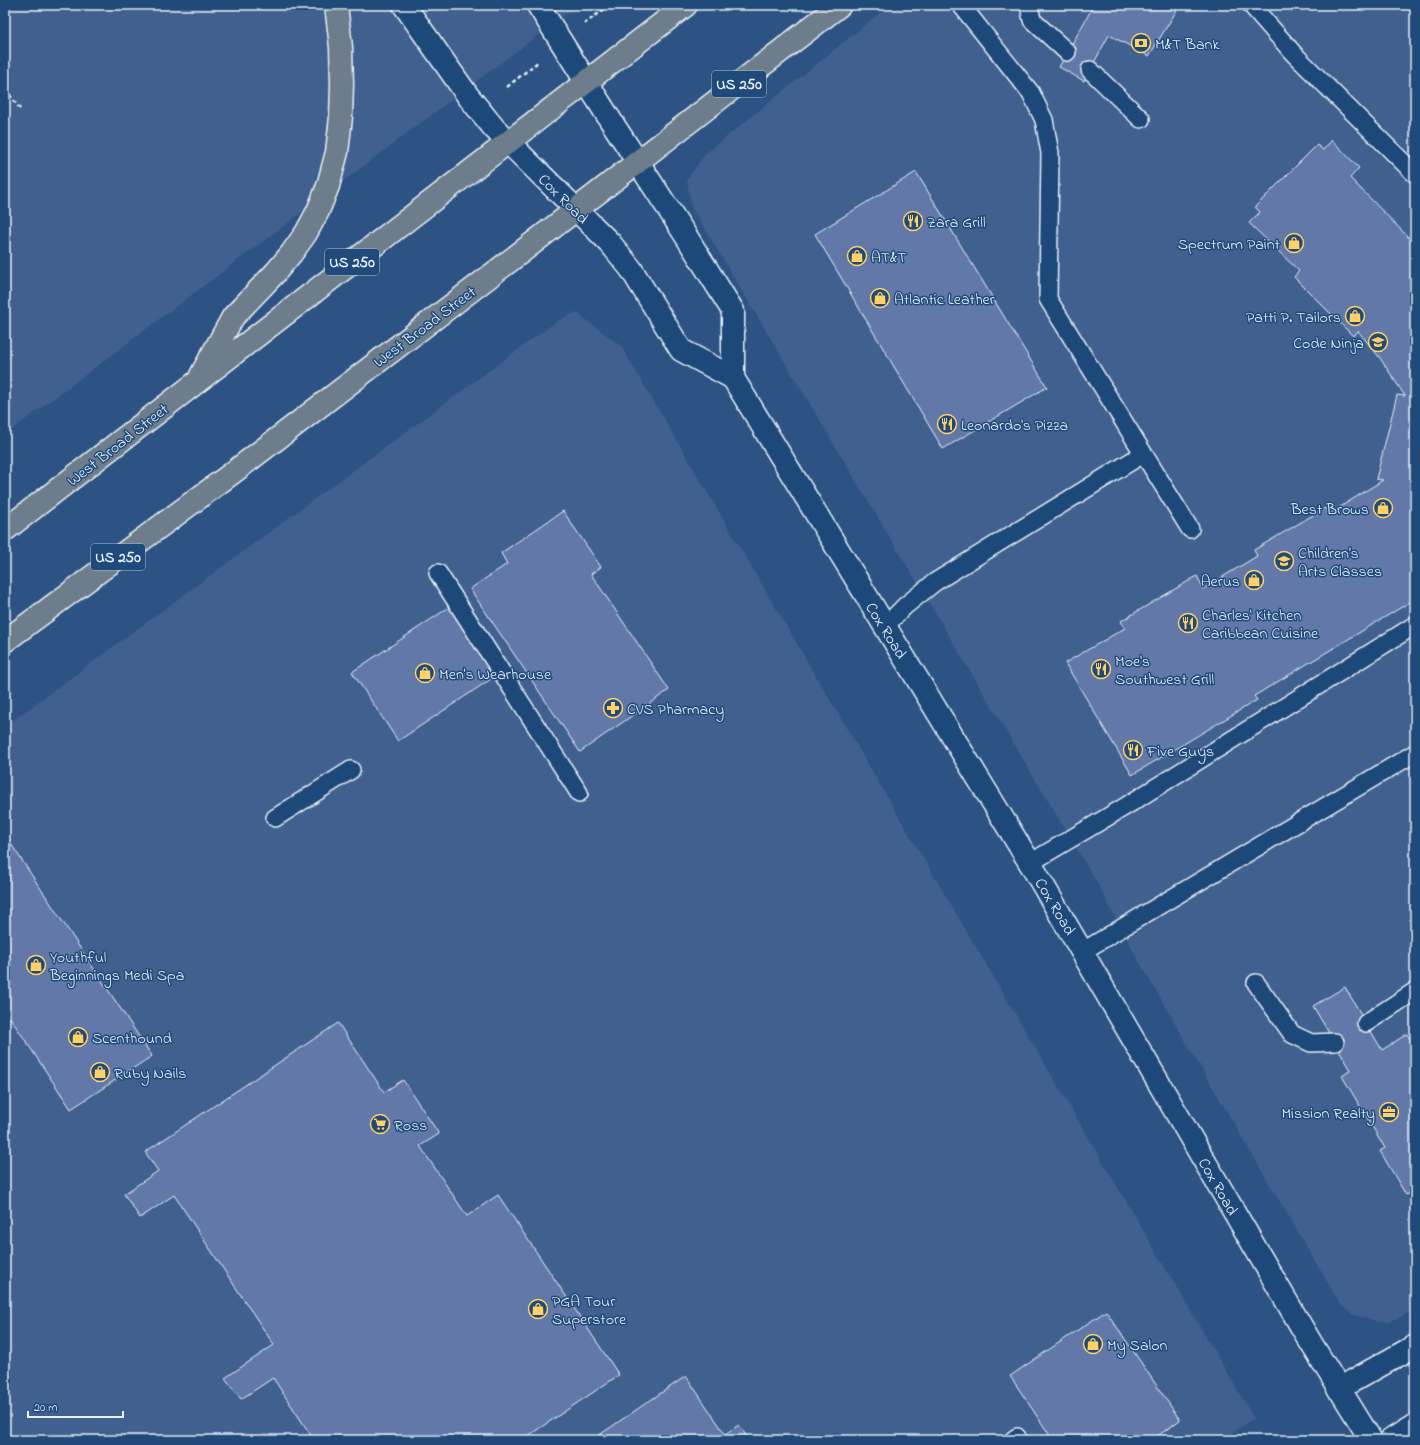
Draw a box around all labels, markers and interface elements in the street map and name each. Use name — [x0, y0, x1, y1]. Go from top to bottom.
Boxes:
bank icon: M&T Bank — [1130, 32, 1152, 54]
place label: M&T Bank — [1155, 33, 1220, 57]
road number: US 250 — [712, 71, 766, 97]
street label: Cox Road — [532, 169, 593, 230]
restaurant icon: Zara Grill — [902, 210, 924, 232]
place label: Zara Grill — [927, 211, 986, 235]
shop icon: Spectrum Paint — [1283, 232, 1305, 254]
place label: Spectrum Paint — [1178, 233, 1281, 257]
shop icon: AT&T — [846, 245, 868, 267]
place label: AT&T — [871, 246, 907, 270]
road number: US 250 — [325, 249, 379, 275]
street label: West Broad Street — [369, 281, 482, 374]
shop icon: Atlantic Leather — [869, 287, 891, 309]
place label: Atlantic Leather — [894, 288, 995, 312]
shop icon: Patti P. Tailors — [1344, 305, 1366, 327]
place label: Patti P. Tailors — [1246, 306, 1341, 330]
school or university icon: Code Ninja — [1367, 331, 1389, 353]
place label: Code Ninja — [1293, 332, 1364, 356]
street label: West Broad Street — [62, 398, 175, 493]
restaurant icon: Leonardo's Pizza — [936, 413, 958, 435]
place label: Leonardo's Pizza — [961, 414, 1068, 438]
shop icon: Best Brows — [1372, 497, 1394, 519]
place label: Best Brows — [1290, 498, 1369, 522]
place label: Children’s Arts Classes — [1298, 542, 1382, 584]
road number: US 250 — [91, 544, 145, 570]
school or university icon: Children’s Arts Classes — [1273, 550, 1295, 572]
shop icon: Aerus — [1243, 569, 1265, 591]
place label: Aerus — [1201, 570, 1240, 594]
street label: Cox Road — [858, 598, 912, 664]
place label: Charles' Kitchen Caribbean Cuisine — [1202, 604, 1319, 646]
restaurant icon: Charles' Kitchen Caribbean Cuisine — [1177, 612, 1199, 634]
place label: Moe's Southwest Grill — [1115, 650, 1214, 692]
restaurant icon: Moe's Southwest Grill — [1090, 658, 1112, 680]
shop icon: Men's Wearhouse — [414, 662, 436, 684]
place label: Men's Wearhouse — [439, 663, 552, 687]
pharmacy icon: CVS Pharmacy — [602, 697, 624, 719]
place label: CVS Pharmacy — [627, 698, 724, 722]
restaurant icon: Five Guys — [1122, 739, 1144, 761]
place label: Five Guys — [1146, 740, 1214, 764]
street label: Cox Road — [1028, 874, 1081, 940]
place label: Youthful Beginnings Medi Spa — [49, 946, 184, 988]
shop icon: Youthful Beginnings Medi Spa — [25, 954, 47, 976]
shop icon: Scenthound — [67, 1026, 89, 1048]
place label: Scenthound — [92, 1027, 172, 1051]
shop icon: Ruby Nails — [89, 1061, 111, 1083]
place label: Ruby Nails — [114, 1062, 186, 1086]
office icon: Mission Realty — [1378, 1101, 1400, 1123]
place label: Mission Realty — [1281, 1102, 1375, 1126]
supermarket icon: Ross — [369, 1113, 391, 1135]
place label: Ross — [394, 1114, 427, 1138]
street label: Cox Road — [1191, 1154, 1243, 1220]
place label: PGA Tour Superstore — [552, 1290, 627, 1332]
shop icon: PGA Tour Superstore — [527, 1298, 549, 1320]
shop icon: My Salon — [1082, 1333, 1104, 1355]
place label: My Salon — [1107, 1334, 1168, 1358]
scale bar — [28, 1393, 123, 1419]
text: 20 m — [34, 1399, 57, 1417]

